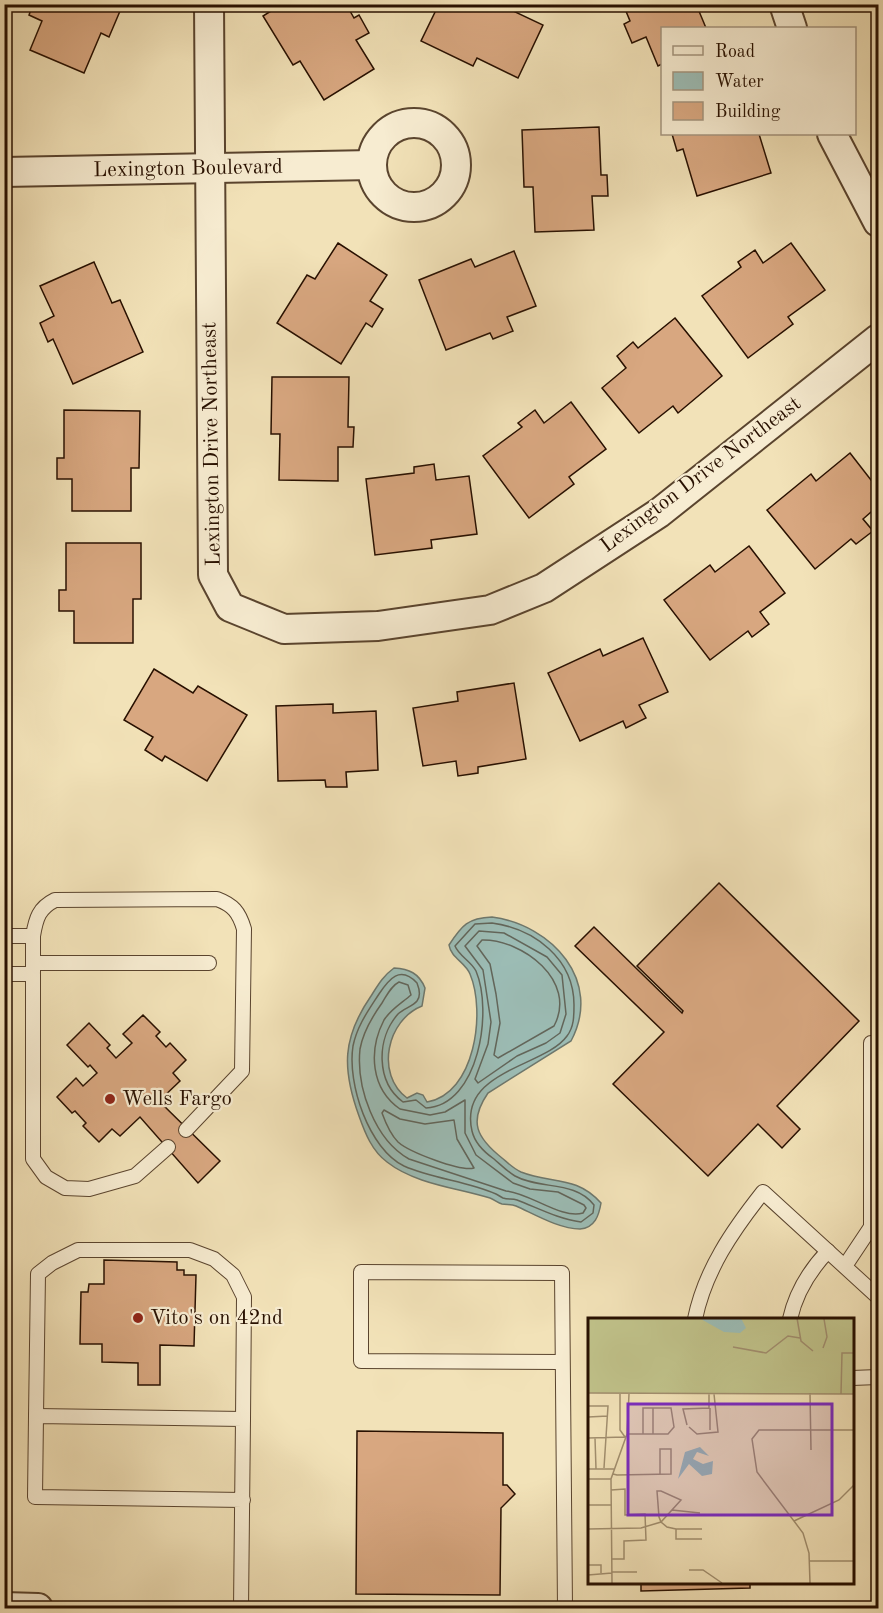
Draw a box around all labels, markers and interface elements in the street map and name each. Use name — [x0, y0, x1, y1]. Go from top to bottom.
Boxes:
legend — [661, 27, 856, 135]
text: Road — [715, 43, 755, 61]
text: Water — [715, 73, 764, 91]
text: Building — [715, 103, 781, 121]
street label: Lexington Boulevard — [93, 157, 283, 181]
street label: Lexington Drive Northeast — [199, 321, 225, 567]
street label: Lexington Drive Northeast — [597, 393, 805, 557]
place label: Wells Fargo — [122, 1089, 232, 1110]
marker: Wells Fargo — [103, 1092, 117, 1106]
place label: Vito's on 42nd — [150, 1308, 283, 1329]
marker: Vito's on 42nd — [131, 1311, 145, 1325]
inset map — [588, 1318, 853, 1583]

